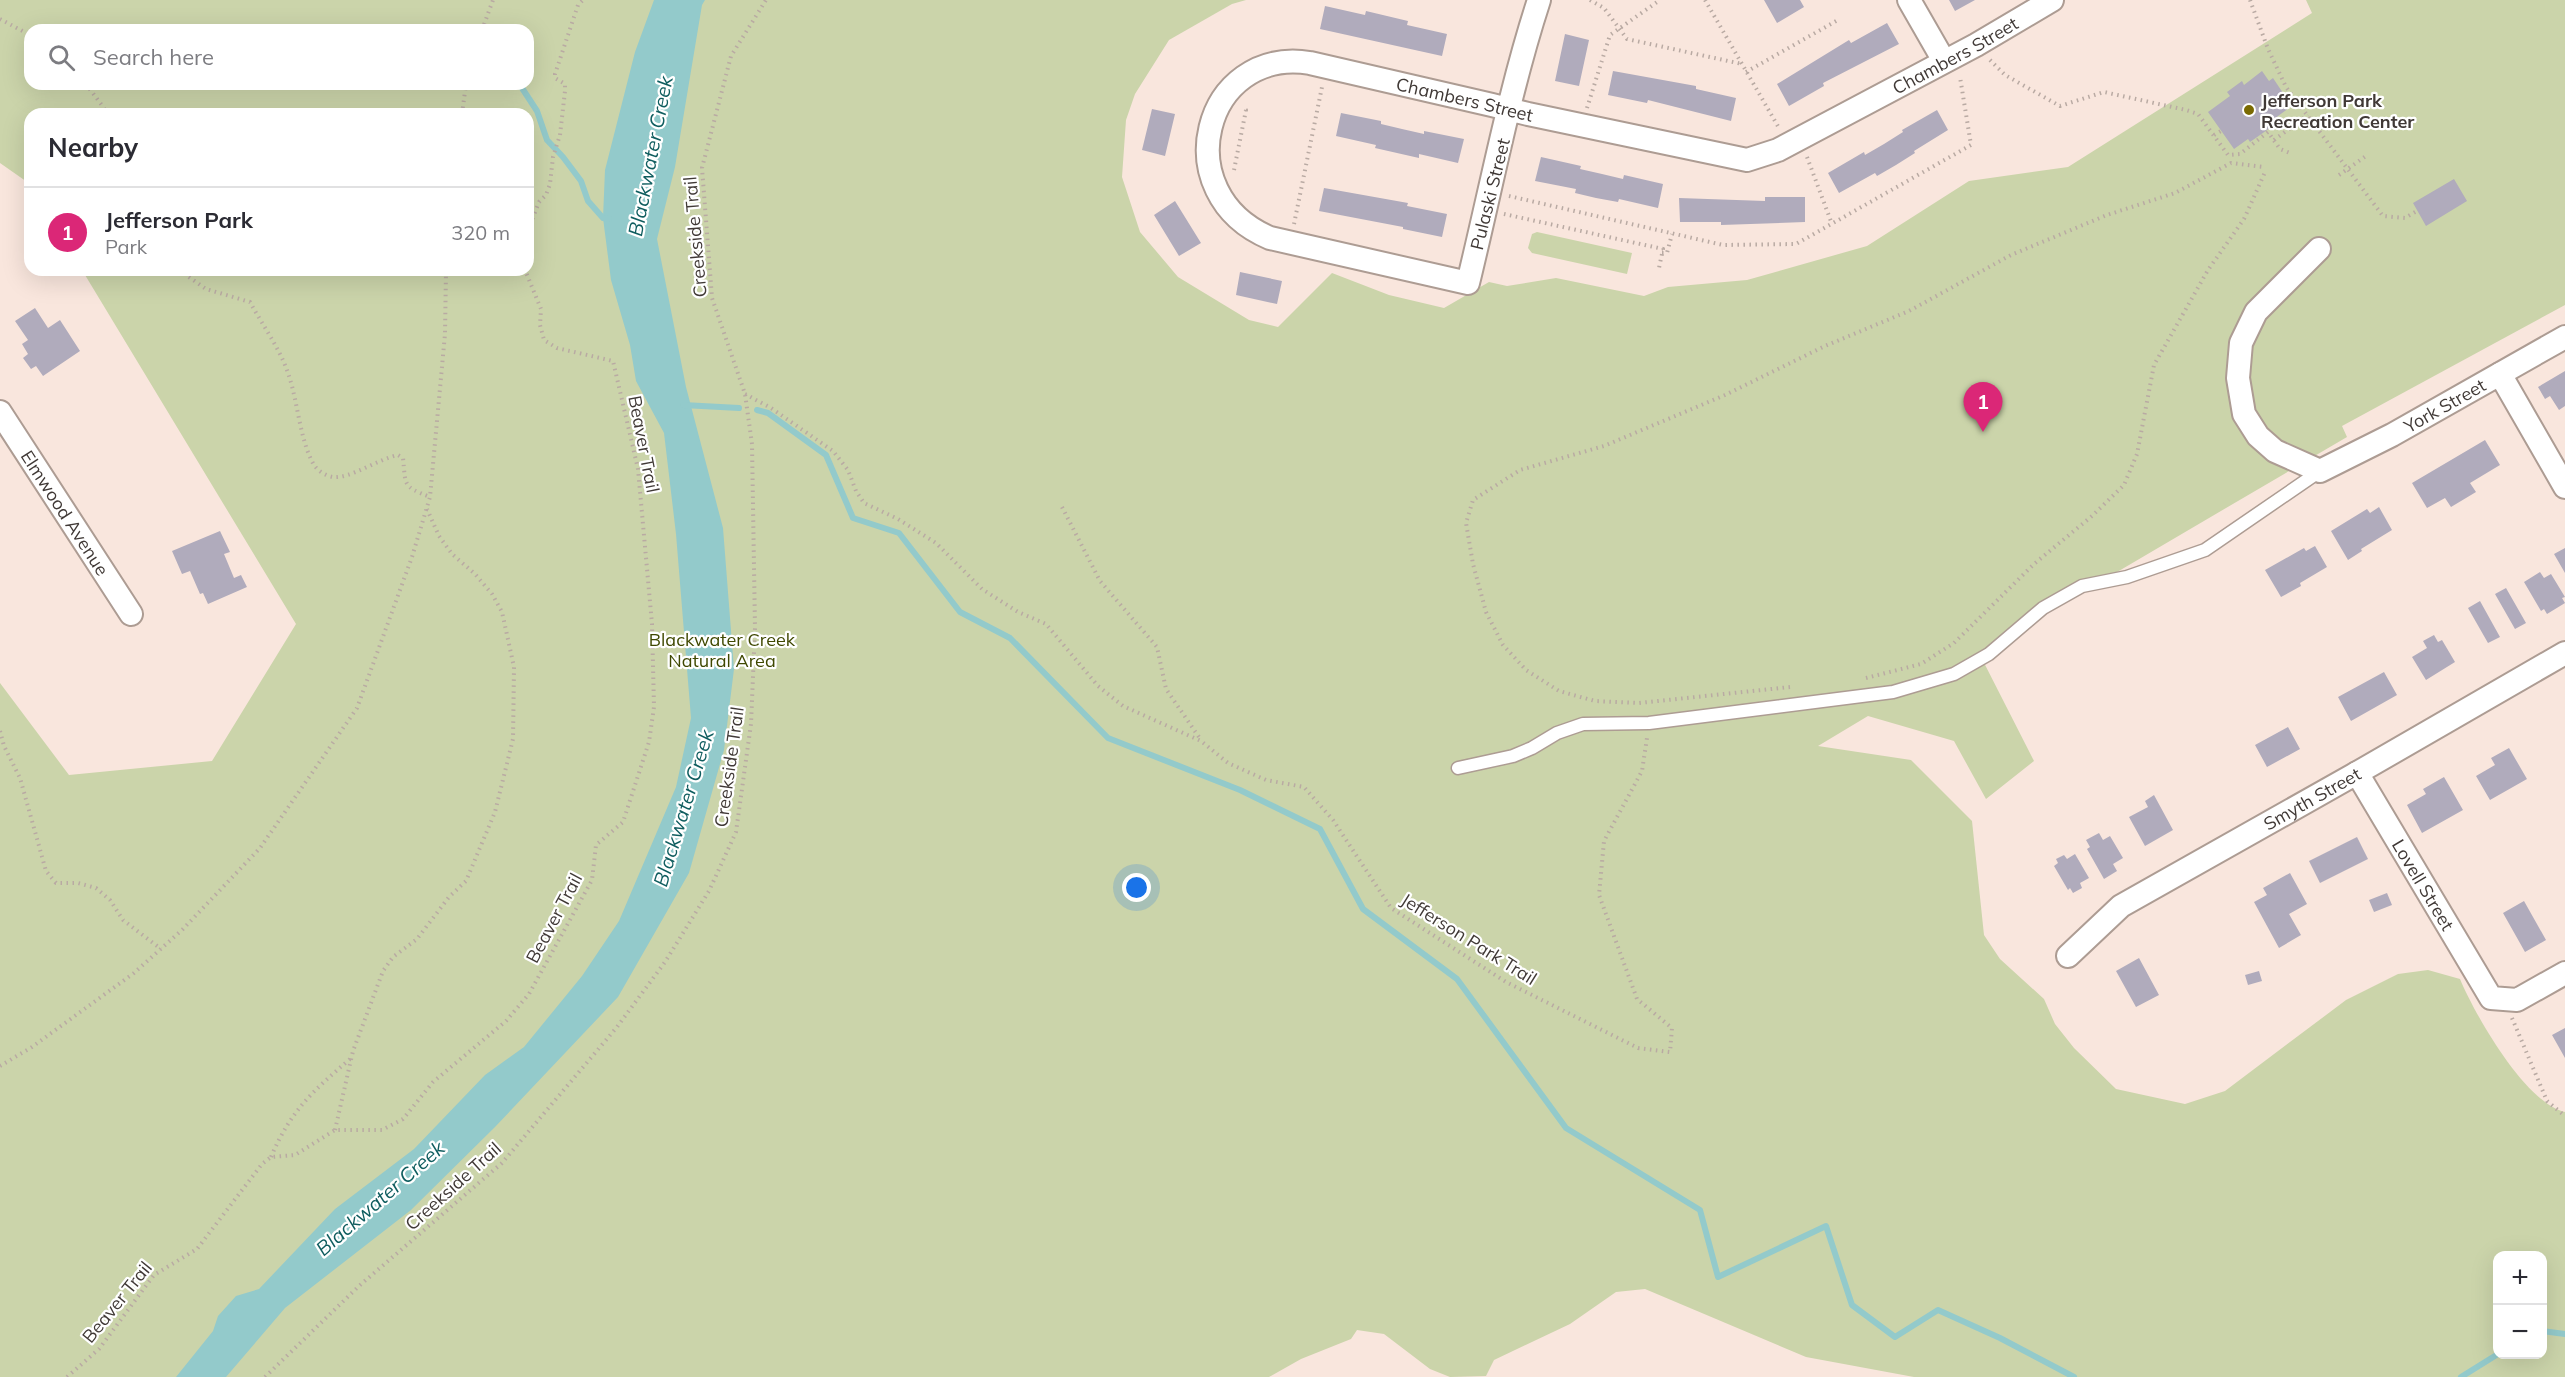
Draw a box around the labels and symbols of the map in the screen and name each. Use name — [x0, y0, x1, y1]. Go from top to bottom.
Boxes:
street label: Chambers Street — [1888, 11, 2022, 99]
street label: Chambers Street — [1394, 72, 1535, 126]
water label: Blackwater Creek — [622, 73, 678, 238]
place label: Jefferson Park Recreation Center — [2261, 89, 2415, 133]
marker: Jefferson Park Recreation Center — [2242, 103, 2256, 117]
street label: Pulaski Street — [1465, 136, 1515, 252]
street label: Creekside Trail — [678, 176, 712, 298]
street label: York Street — [2399, 373, 2489, 438]
pin: 1 — [1964, 382, 2002, 432]
street label: Beaver Trail — [623, 393, 665, 495]
street label: Elmwood Avenue — [16, 446, 114, 580]
park label: Blackwater Creek Natural Area — [649, 628, 796, 672]
street label: Creekside Trail — [709, 705, 749, 829]
water label: Blackwater Creek — [647, 726, 719, 889]
street label: Smyth Street — [2259, 762, 2365, 835]
street label: Lovell Street — [2387, 835, 2460, 935]
street label: Beaver Trail — [521, 869, 587, 967]
your location — [1122, 873, 1151, 902]
street label: Jefferson Park Trail — [1397, 888, 1541, 990]
water label: Blackwater Creek — [310, 1135, 450, 1261]
street label: Creekside Trail — [400, 1137, 506, 1235]
street label: Beaver Trail — [77, 1256, 157, 1348]

